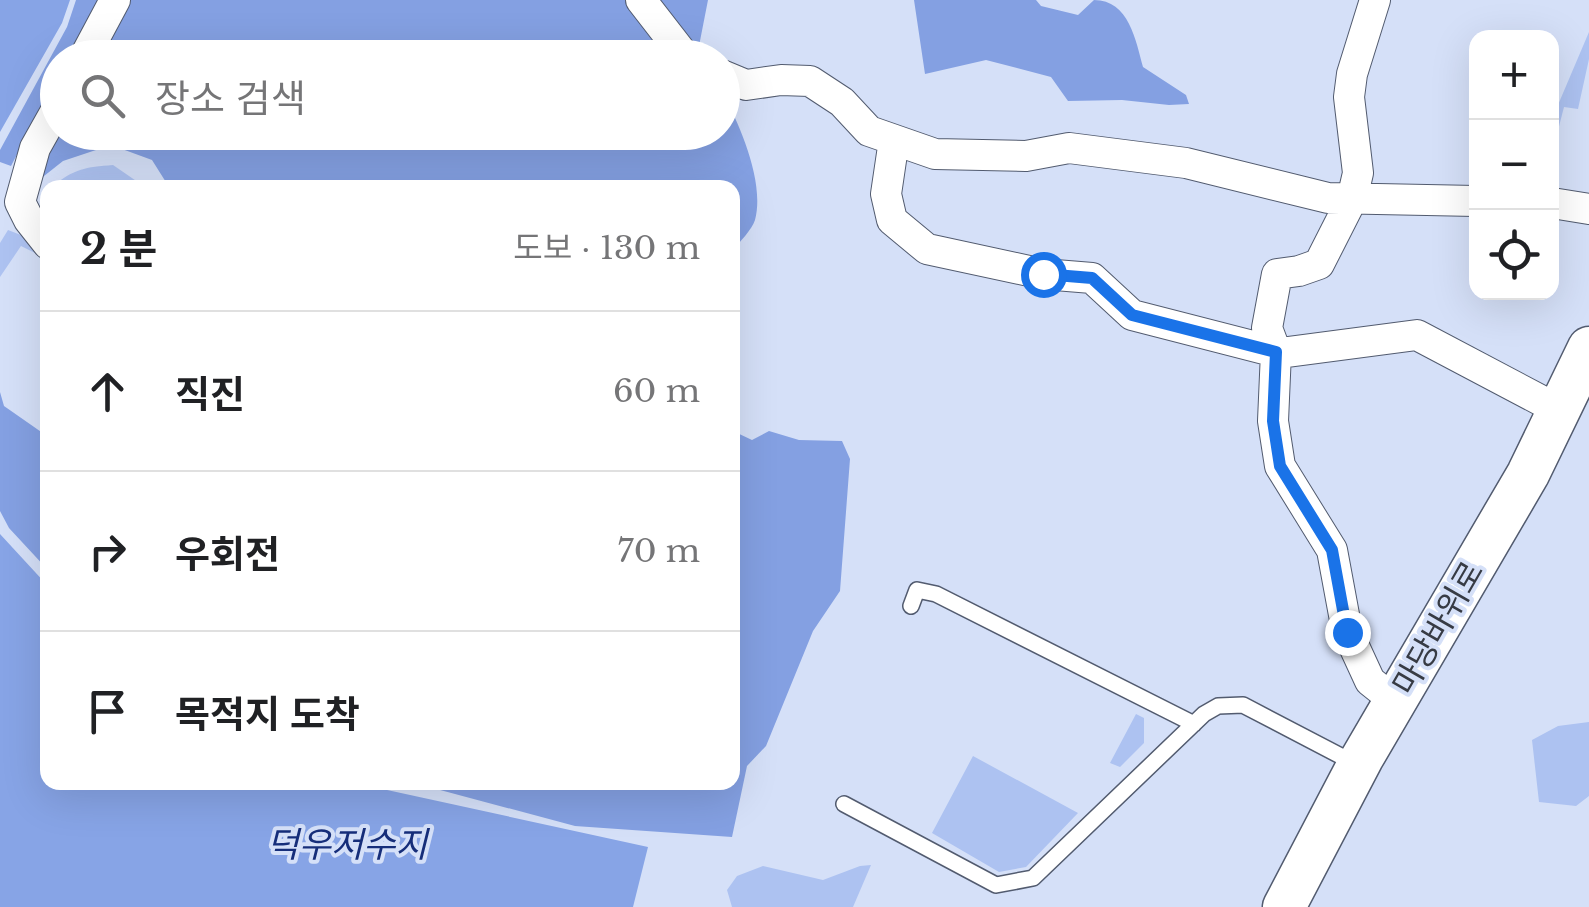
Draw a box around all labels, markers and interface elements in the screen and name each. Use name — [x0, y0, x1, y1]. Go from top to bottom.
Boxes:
map controls — [1469, 30, 1559, 300]
button: + — [1469, 30, 1559, 120]
search box — [40, 40, 740, 150]
icon: search — [75, 68, 130, 123]
text: 장소 검색 — [155, 75, 306, 122]
button: − — [1469, 120, 1559, 210]
button: locate — [1469, 210, 1559, 300]
text: 2 분 — [80, 223, 157, 275]
text: 도보 · 130 m — [513, 228, 700, 268]
route start — [1021, 252, 1067, 298]
icon: ahead — [80, 364, 135, 419]
text: 직진 — [175, 371, 245, 418]
text: 60 m — [613, 371, 700, 411]
icon: right — [80, 524, 135, 579]
text: 우회전 — [175, 531, 280, 578]
text: 70 m — [618, 531, 700, 571]
street label: 마당바위로 — [1384, 554, 1492, 702]
route end — [1325, 610, 1371, 656]
icon: arrive — [80, 684, 135, 739]
text: 목적지 도착 — [175, 691, 360, 738]
water label: 덕우저수지 — [266, 823, 430, 866]

